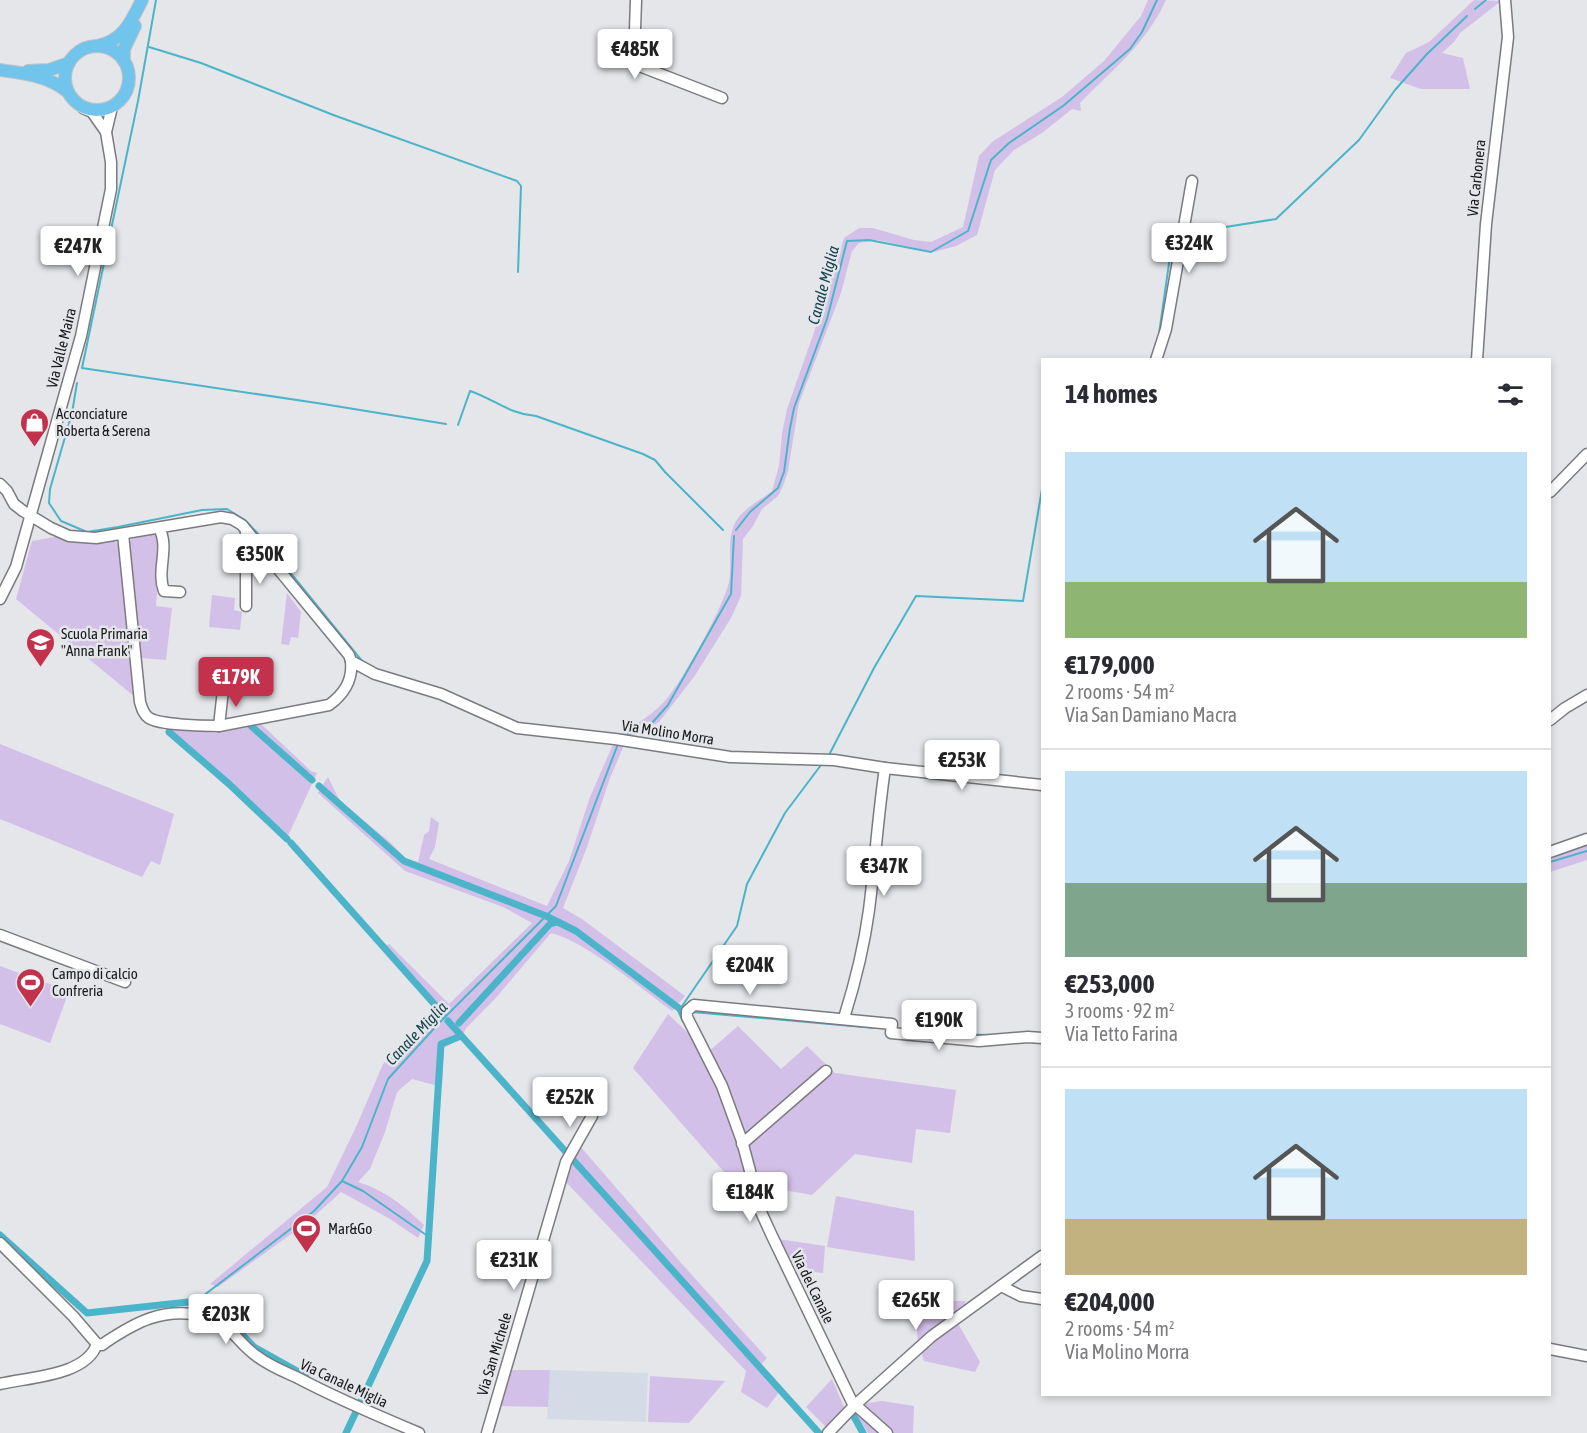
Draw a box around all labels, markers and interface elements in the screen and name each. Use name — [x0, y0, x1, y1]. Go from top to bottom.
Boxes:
pin: €485K — [593, 29, 677, 80]
text: €485K — [612, 37, 659, 60]
street label: Via Carbonera — [1464, 139, 1488, 217]
pin: €324K — [1147, 223, 1231, 274]
pin: €247K — [36, 226, 120, 277]
text: €324K — [1166, 231, 1213, 254]
text: €247K — [55, 234, 102, 257]
water label: Canale Miglia — [804, 243, 843, 327]
street label: Via Valle Maira — [43, 306, 79, 390]
icon: filters — [1494, 378, 1527, 411]
text: 14 homes — [1065, 379, 1158, 409]
place label: Acconciature Roberta & Serena — [56, 405, 151, 439]
shop icon: Acconciature Roberta & Serena — [19, 406, 51, 448]
icon: home — [1242, 491, 1350, 599]
pin: €350K — [218, 534, 302, 585]
text: €350K — [237, 542, 284, 565]
place label: Scuola Primaria "Anna Frank" — [61, 625, 148, 659]
school or university icon: Scuola Primaria "Anna Frank" — [24, 626, 56, 668]
text: €179,000 — [1065, 650, 1155, 680]
pin: €179K — [194, 657, 278, 708]
text: €179K — [213, 665, 260, 688]
text: 2 rooms · 54 m² — [1065, 680, 1175, 703]
text: Via San Damiano Macra — [1065, 703, 1237, 726]
street label: Via Molino Morra — [621, 716, 715, 748]
pin: €253K — [920, 740, 1004, 791]
text: €253K — [939, 748, 986, 771]
icon: home — [1242, 810, 1350, 918]
pin: €347K — [842, 846, 926, 897]
text: €347K — [861, 854, 908, 877]
pin: €204K — [708, 945, 792, 996]
text: €204K — [727, 953, 774, 976]
place label: Campo di calcio Confreria — [52, 965, 138, 999]
sports icon: Campo di calcio Confreria — [15, 966, 47, 1008]
text: €253,000 — [1065, 969, 1155, 999]
water label: Canale Miglia — [382, 997, 452, 1069]
text: 3 rooms · 92 m² — [1065, 999, 1175, 1022]
pin: €190K — [897, 1000, 981, 1051]
text: €190K — [916, 1008, 963, 1031]
text: Via Tetto Farina — [1065, 1022, 1178, 1045]
pin: €252K — [528, 1077, 612, 1128]
text: €252K — [547, 1085, 594, 1108]
icon: home — [1242, 1128, 1350, 1236]
pin: €184K — [708, 1172, 792, 1223]
text: €184K — [727, 1180, 774, 1203]
sports icon: Mar&Go — [291, 1212, 323, 1254]
place label: Mar&Go — [328, 1220, 372, 1237]
pin: €231K — [472, 1240, 556, 1291]
text: €231K — [491, 1248, 538, 1271]
street label: Via del Canale — [788, 1248, 838, 1326]
pin: €265K — [874, 1280, 958, 1331]
text: €204,000 — [1065, 1287, 1155, 1317]
text: €265K — [893, 1288, 940, 1311]
pin: €203K — [184, 1294, 268, 1345]
text: €203K — [203, 1302, 250, 1325]
street label: Via San Michele — [473, 1310, 515, 1398]
text: 2 rooms · 54 m² — [1065, 1317, 1175, 1340]
text: Via Molino Morra — [1065, 1340, 1189, 1363]
street label: Via Canale Miglia — [297, 1355, 391, 1411]

